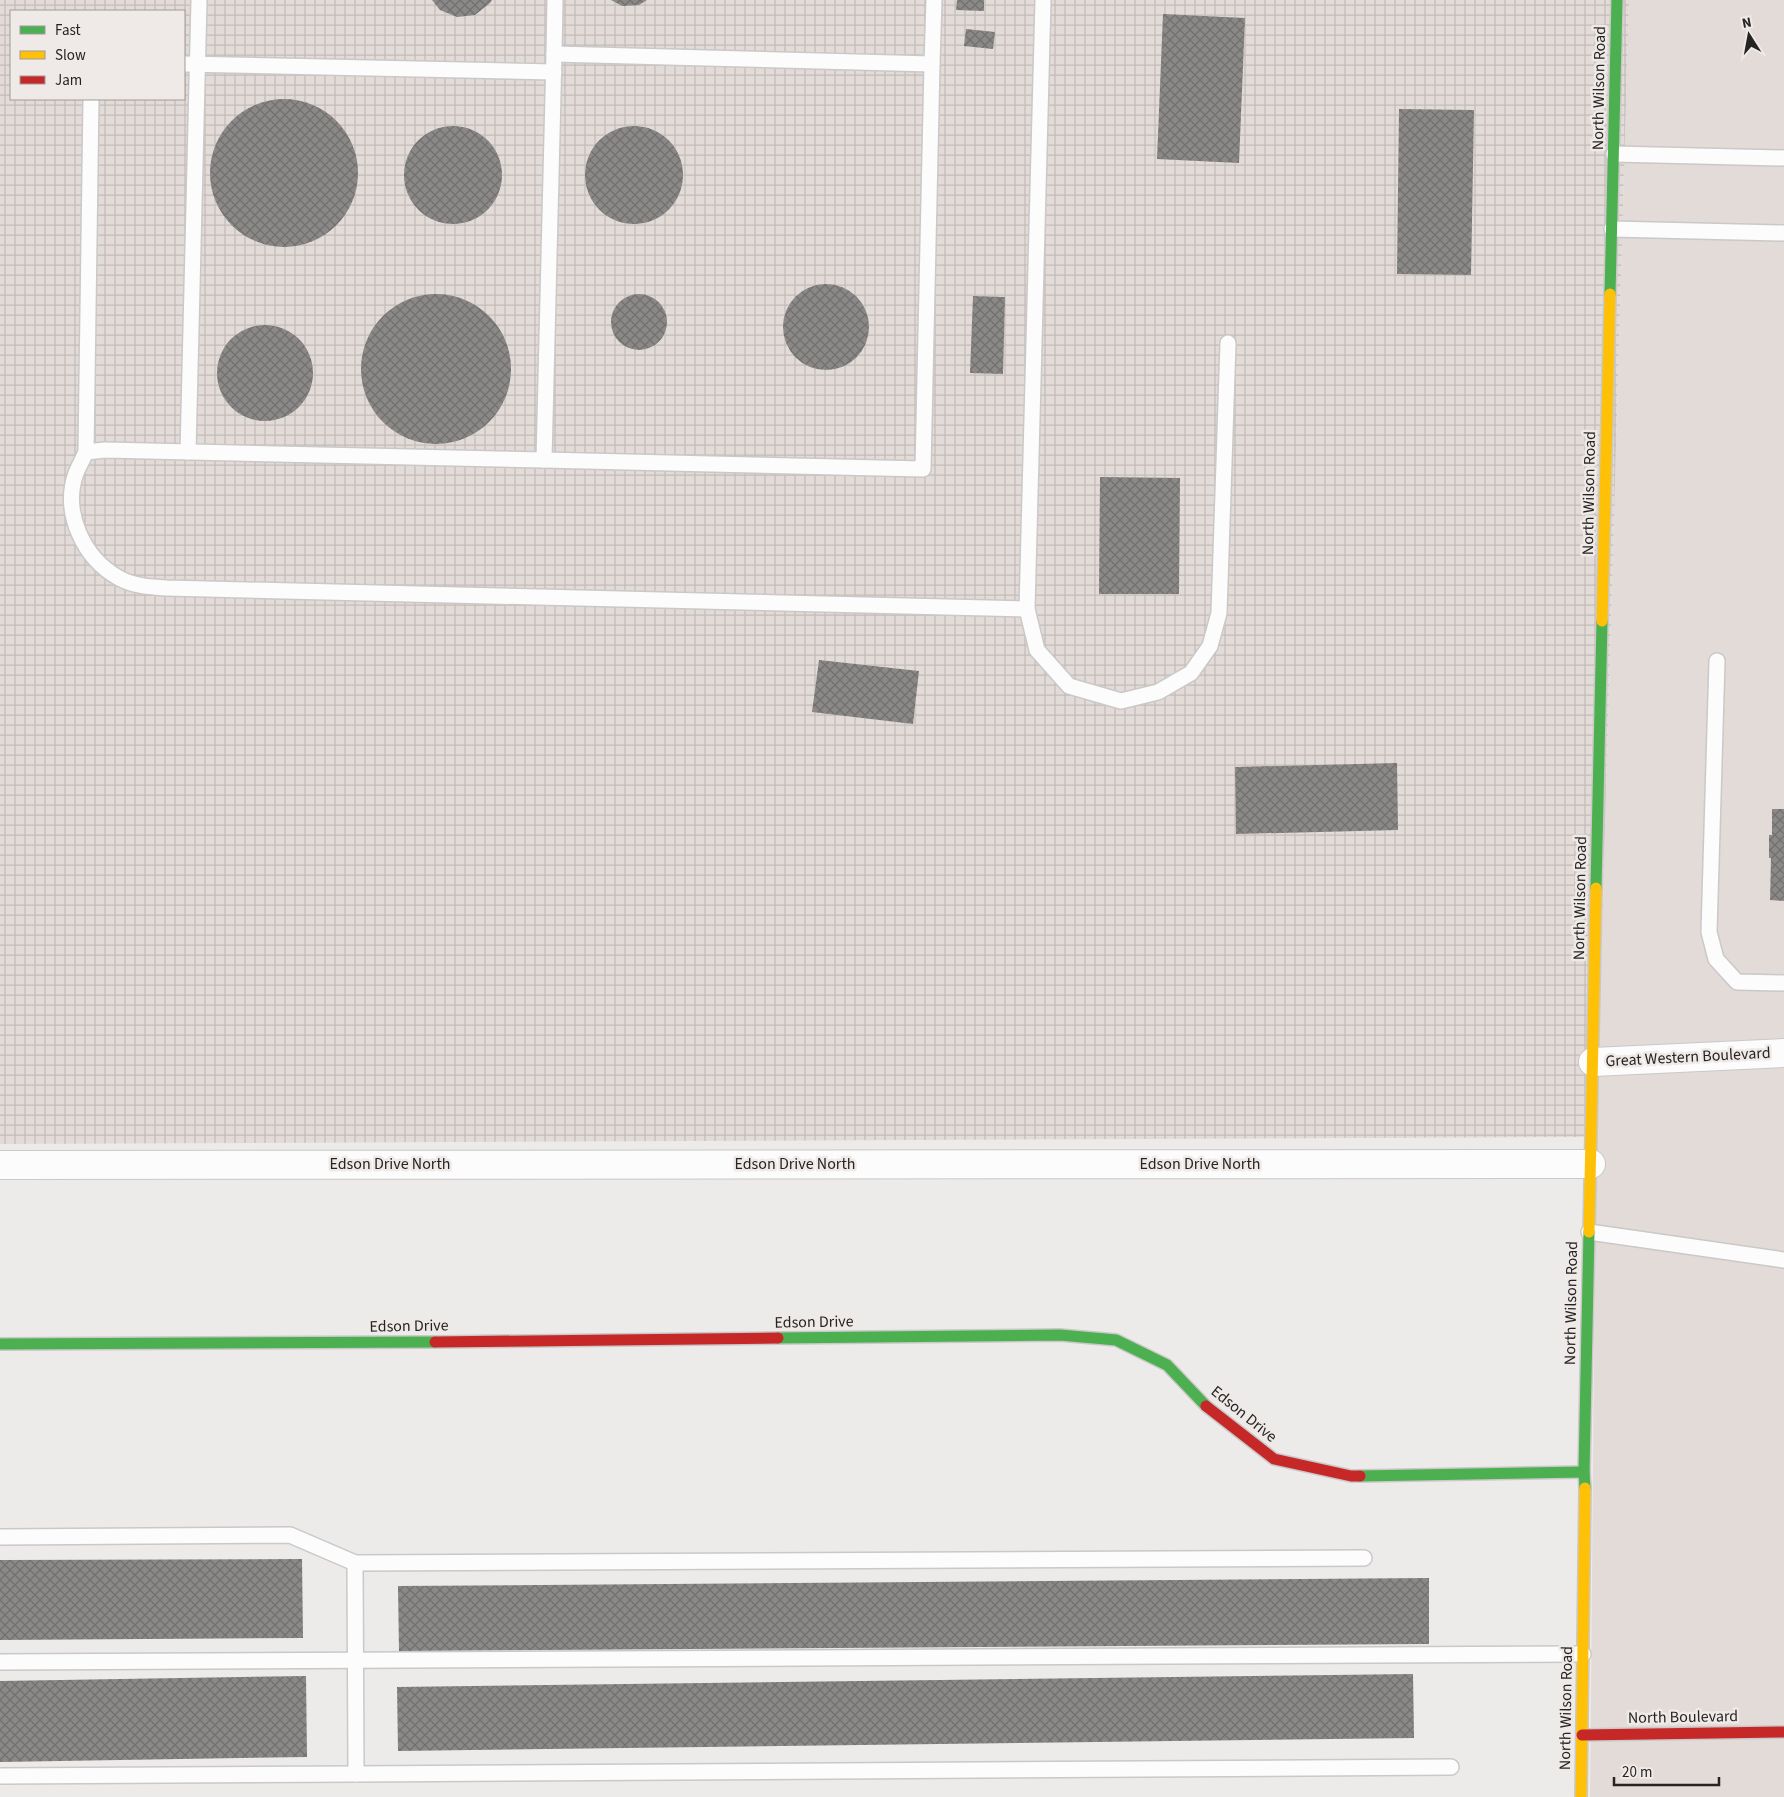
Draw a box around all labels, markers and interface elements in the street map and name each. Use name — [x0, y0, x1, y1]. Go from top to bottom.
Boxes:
legend — [10, 10, 185, 100]
north arrow — [1724, 10, 1774, 60]
text: N — [1740, 13, 1753, 34]
text: Fast — [55, 20, 81, 41]
street label: North Wilson Road — [1587, 26, 1611, 150]
text: Slow — [55, 45, 86, 66]
text: Jam — [55, 70, 82, 91]
street label: North Wilson Road — [1577, 431, 1601, 555]
street label: North Wilson Road — [1568, 836, 1592, 960]
street label: Great Western Boulevard — [1605, 1042, 1771, 1072]
street label: Edson Drive North — [329, 1153, 451, 1175]
street label: Edson Drive North — [734, 1153, 856, 1175]
street label: Edson Drive North — [1139, 1153, 1261, 1175]
street label: North Wilson Road — [1559, 1241, 1583, 1365]
street label: Edson Drive — [774, 1310, 854, 1334]
street label: Edson Drive — [369, 1314, 449, 1338]
street label: Edson Drive — [1206, 1381, 1282, 1447]
street label: North Wilson Road — [1554, 1646, 1578, 1770]
street label: North Boulevard — [1628, 1705, 1738, 1729]
scale bar — [1614, 1754, 1719, 1786]
text: 20 m — [1622, 1762, 1652, 1783]

